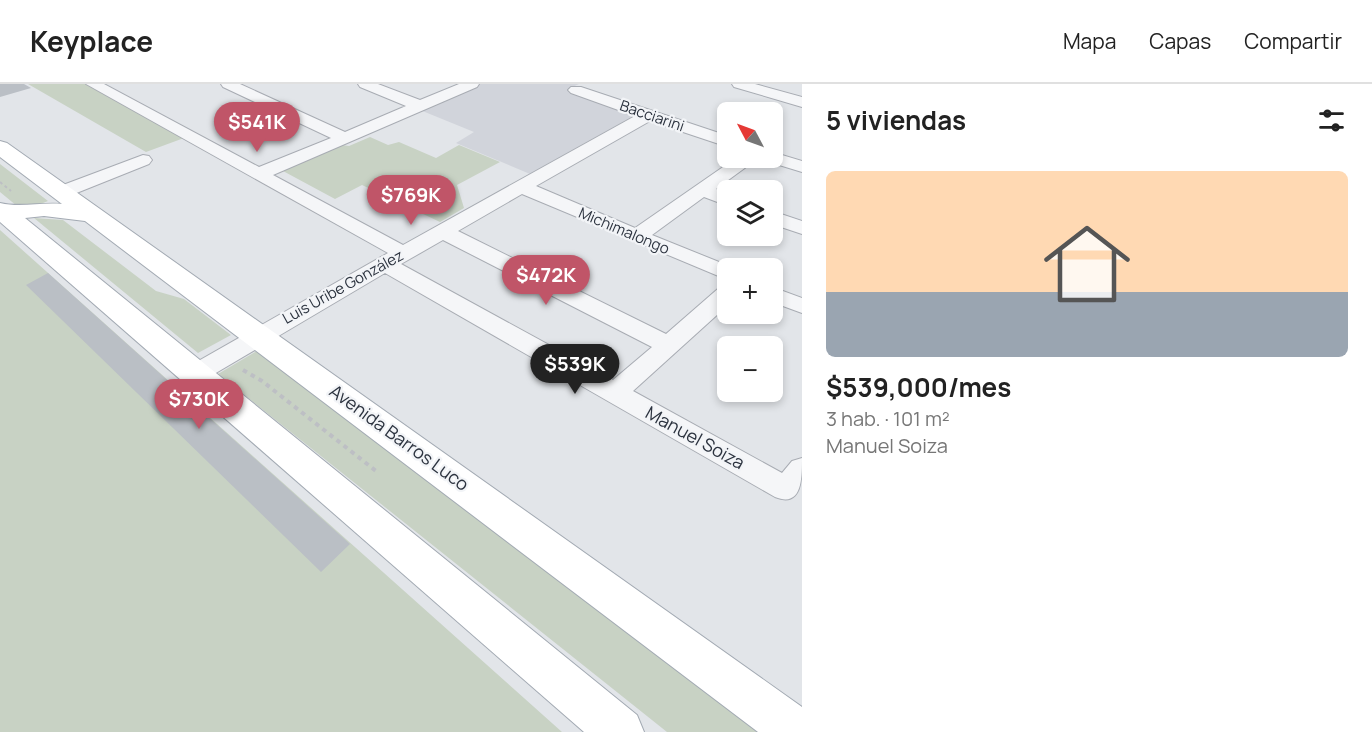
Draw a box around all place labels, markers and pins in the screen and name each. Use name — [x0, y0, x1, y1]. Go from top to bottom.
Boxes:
pin: $541K — [215, 102, 299, 153]
pin: $769K — [369, 175, 453, 226]
pin: $472K — [504, 255, 588, 306]
pin: $539K — [533, 344, 617, 395]
pin: $730K — [157, 379, 241, 430]

